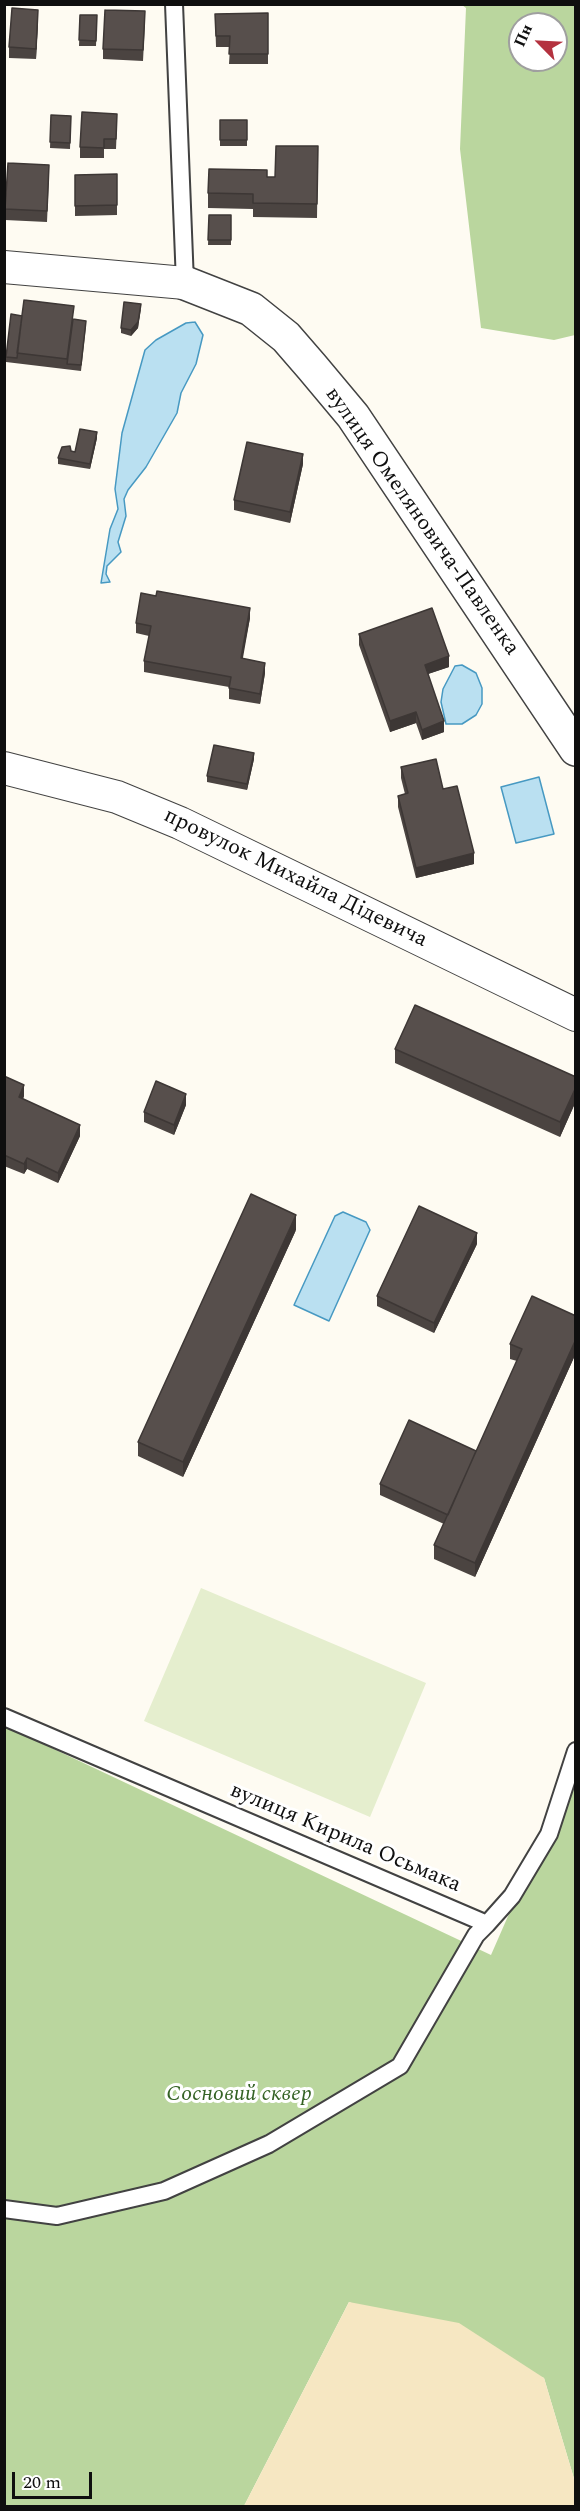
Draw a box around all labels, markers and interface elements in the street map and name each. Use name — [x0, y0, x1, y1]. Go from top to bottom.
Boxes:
north arrow — [508, 12, 568, 72]
text: Пн — [508, 20, 539, 51]
street label: вулиця Омеляновича-Павленка — [318, 383, 524, 661]
street label: провулок Михайла Дідевича — [159, 804, 431, 954]
street label: вулиця Кирила Осьмака — [226, 1778, 464, 1900]
park label: Сосновий сквер — [166, 2083, 312, 2109]
scale bar — [15, 2460, 94, 2498]
text: 20 m — [23, 2469, 61, 2496]

